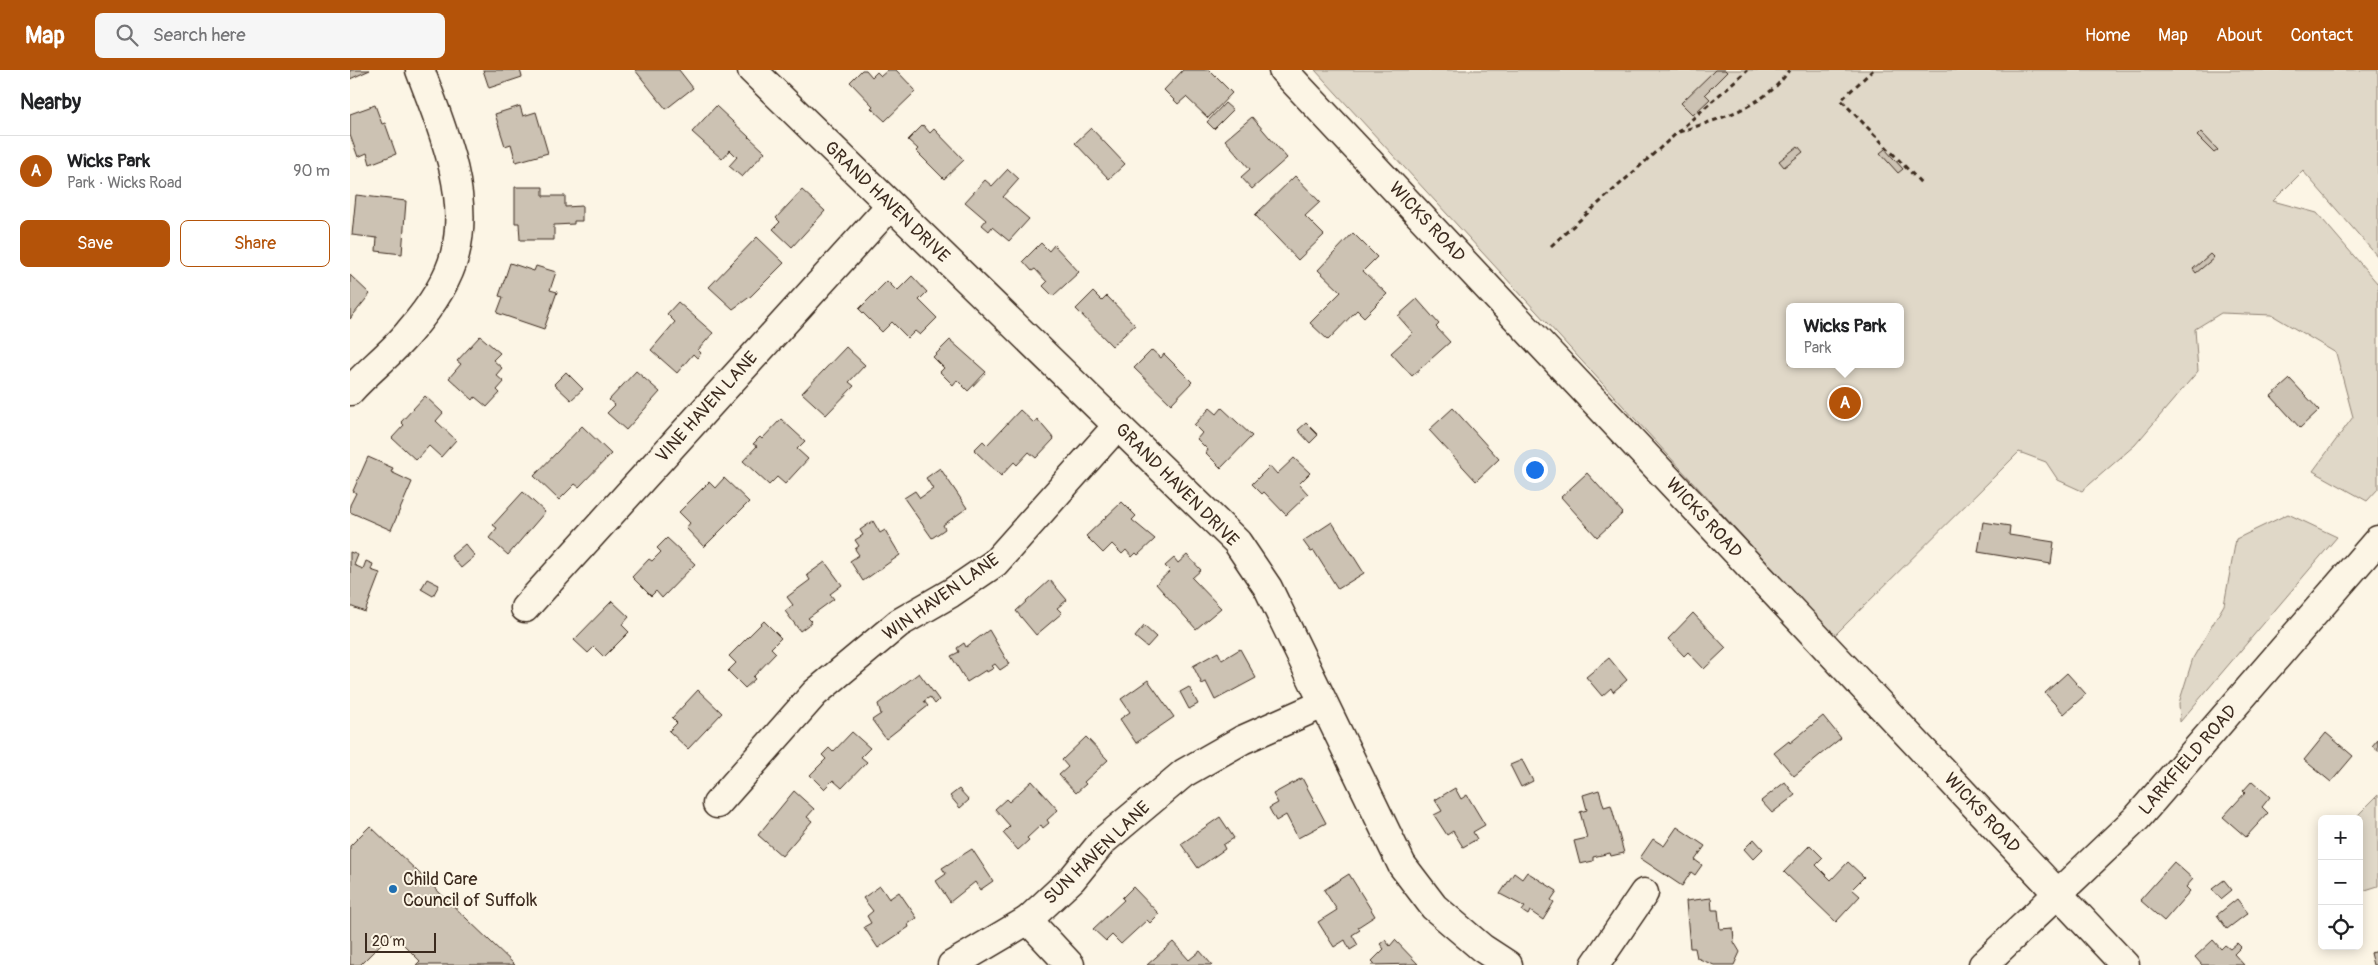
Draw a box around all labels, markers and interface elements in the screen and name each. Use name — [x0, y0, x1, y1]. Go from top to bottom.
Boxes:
search box — [95, 13, 445, 58]
text: Map — [25, 21, 65, 50]
icon: search — [113, 21, 141, 49]
text: Search here — [153, 23, 246, 47]
text: Home — [2085, 24, 2130, 47]
text: Map — [2158, 24, 2188, 47]
text: About — [2216, 24, 2262, 47]
text: Contact — [2290, 24, 2353, 47]
text: Nearby — [20, 89, 81, 116]
street label: GRAND HAVEN DRIVE — [819, 136, 955, 268]
text: Wicks Park — [67, 149, 150, 173]
text: A — [31, 161, 41, 181]
text: 90 m — [293, 161, 330, 181]
text: Park · Wicks Road — [67, 173, 182, 193]
street label: WICKS ROAD — [1384, 177, 1470, 267]
button: Save — [20, 220, 170, 267]
button: Share — [180, 220, 330, 267]
popup — [1786, 303, 1904, 368]
text: Wicks Park — [1803, 314, 1887, 338]
text: Park — [1803, 338, 1831, 358]
street label: VINE HAVEN LANE — [651, 347, 763, 467]
pin: A — [1829, 384, 1861, 422]
street label: GRAND HAVEN DRIVE — [1110, 418, 1244, 552]
your location — [1522, 457, 1548, 483]
street label: WICKS ROAD — [1661, 473, 1747, 563]
street label: WIN HAVEN LANE — [878, 548, 1004, 646]
street label: LARKFIELD ROAD — [2134, 700, 2242, 820]
street label: WICKS ROAD — [1939, 768, 2025, 858]
street label: SUN HAVEN LANE — [1039, 796, 1155, 910]
map controls — [2318, 815, 2363, 950]
button: + — [2318, 815, 2363, 860]
button: − — [2318, 860, 2363, 905]
place label: Child Care Council of Suffolk — [403, 868, 538, 912]
marker: Child Care Council of Suffolk — [387, 883, 399, 895]
button: locate — [2318, 905, 2363, 950]
scale bar — [365, 930, 436, 953]
text: 20 m — [372, 933, 405, 950]

